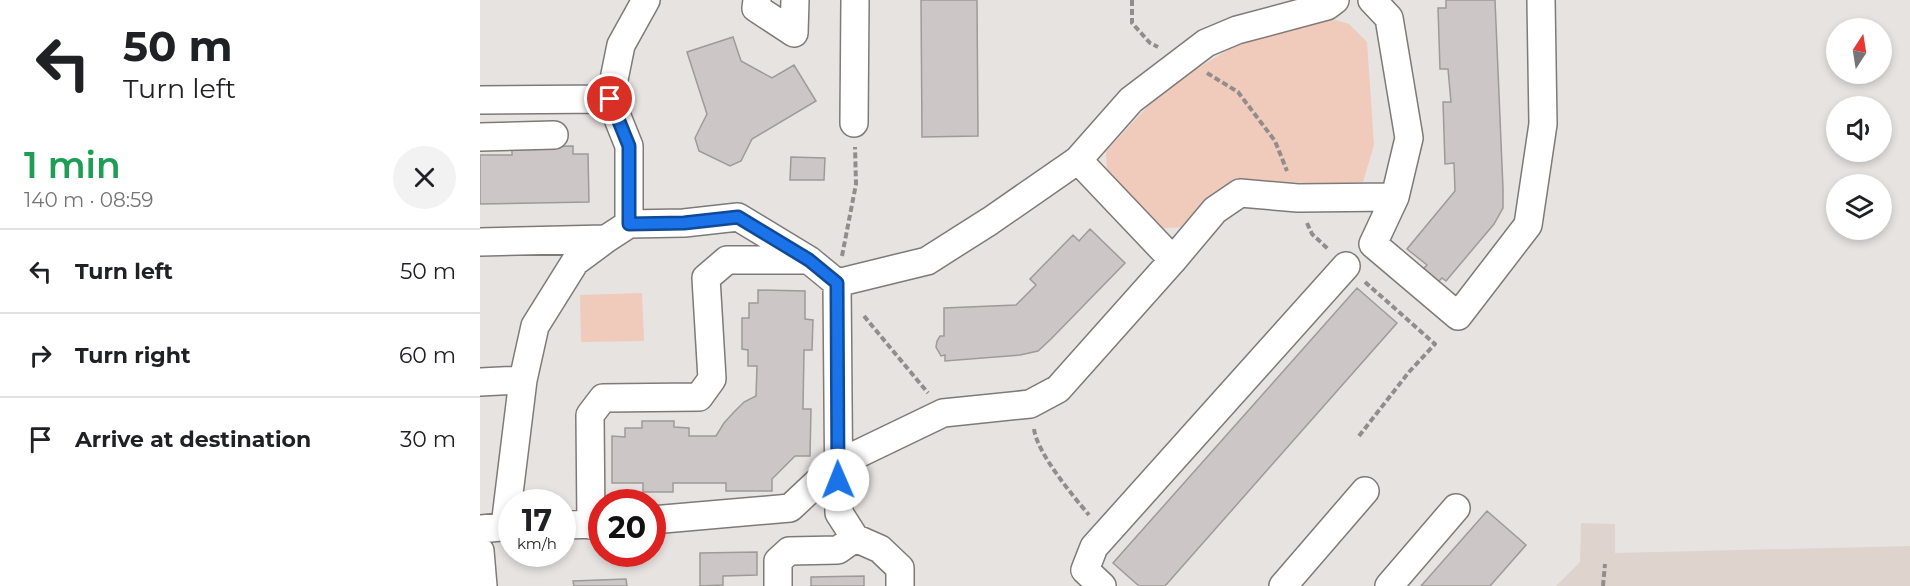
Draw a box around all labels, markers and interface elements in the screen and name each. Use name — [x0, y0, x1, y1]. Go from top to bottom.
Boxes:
north arrow — [1826, 18, 1892, 84]
map controls — [1826, 18, 1892, 240]
text: 50 m — [123, 20, 232, 72]
icon: left — [24, 24, 102, 102]
text: Turn left — [123, 72, 236, 105]
pin — [584, 73, 635, 124]
icon: arrive — [593, 82, 626, 115]
button: sound — [1826, 96, 1892, 162]
text: 1 min — [24, 143, 121, 187]
button: close — [393, 146, 456, 209]
button: layers — [1826, 174, 1892, 240]
text: 140 m · 08:59 — [24, 188, 153, 212]
icon: left — [24, 255, 57, 288]
text: Turn left — [75, 258, 173, 285]
text: 50 m — [400, 258, 456, 285]
icon: right — [24, 339, 57, 372]
text: Turn right — [75, 342, 190, 369]
text: 60 m — [399, 342, 456, 369]
icon: arrive — [24, 423, 57, 456]
text: Arrive at destination — [75, 426, 311, 453]
text: 30 m — [400, 426, 456, 453]
position arrow — [806, 448, 870, 512]
speed limit sign: 20 — [588, 489, 666, 567]
text: 17 — [522, 502, 552, 539]
text: km/h — [517, 534, 557, 553]

